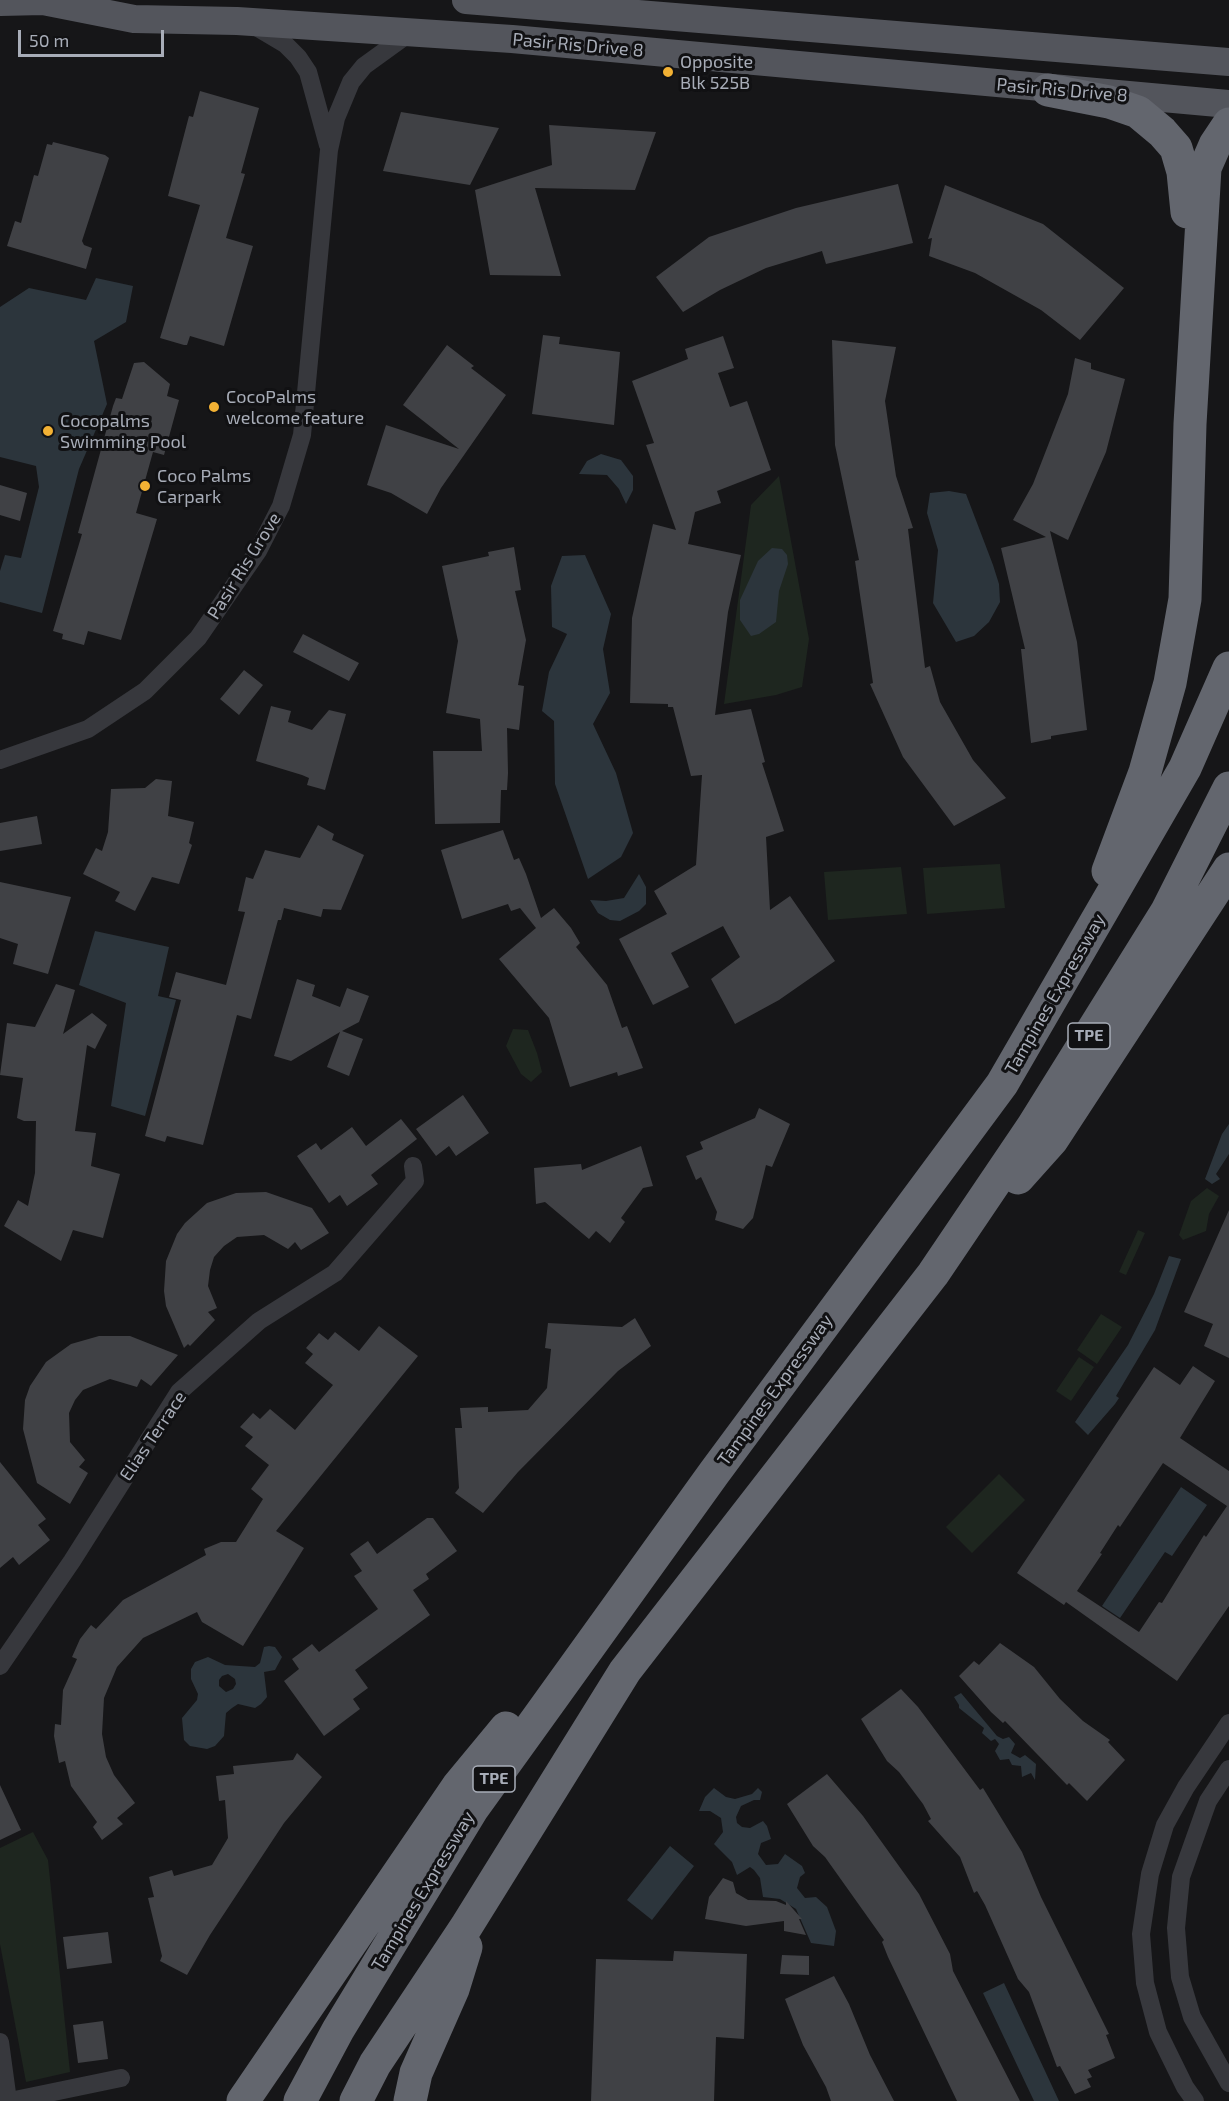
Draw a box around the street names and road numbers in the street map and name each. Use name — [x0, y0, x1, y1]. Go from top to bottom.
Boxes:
street label: Pasir Ris Drive 8 — [511, 29, 645, 61]
street label: Pasir Ris Drive 8 — [995, 74, 1129, 106]
street label: Pasir Ris Grove — [203, 509, 285, 623]
street label: Tampines Expressway — [1000, 910, 1110, 1078]
road number: TPE — [1068, 1023, 1110, 1049]
street label: Tampines Expressway — [713, 1310, 837, 1470]
street label: Elias Terrace — [115, 1387, 191, 1485]
road number: TPE — [473, 1766, 515, 1792]
street label: Tampines Expressway — [367, 1808, 479, 1974]

